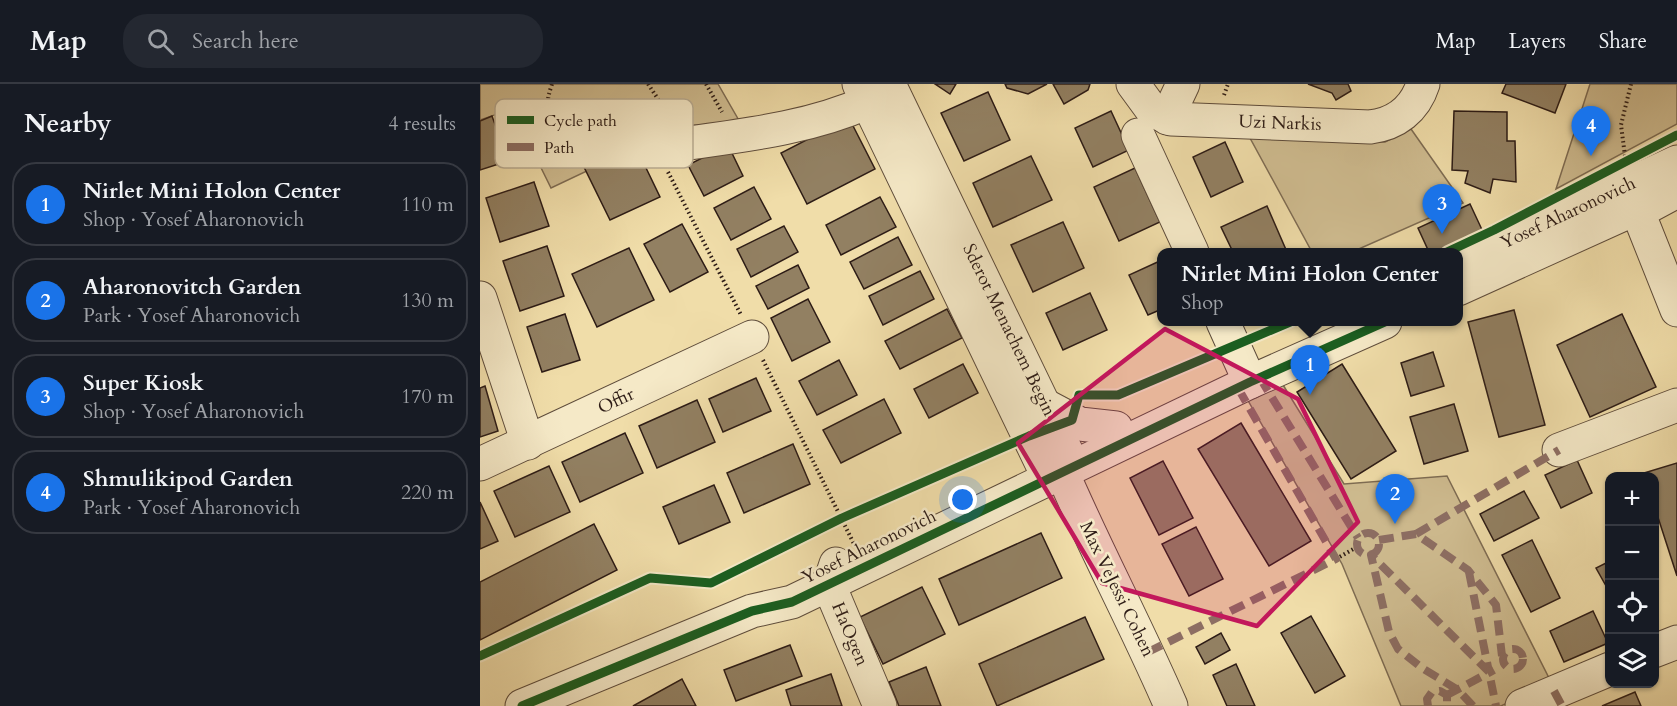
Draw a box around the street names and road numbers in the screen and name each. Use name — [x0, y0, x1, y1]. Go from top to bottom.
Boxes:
street label: Uzi Narkis — [1238, 109, 1322, 137]
street label: Yosef Aharonovich — [1496, 171, 1640, 255]
street label: Sderot Menachem Begin — [956, 240, 1062, 421]
street label: Offir — [594, 382, 639, 420]
street label: Yosef Aharonovich — [798, 504, 940, 590]
street label: Max VeJessi Cohen — [1073, 517, 1161, 662]
street label: HaOgen — [825, 598, 875, 670]

